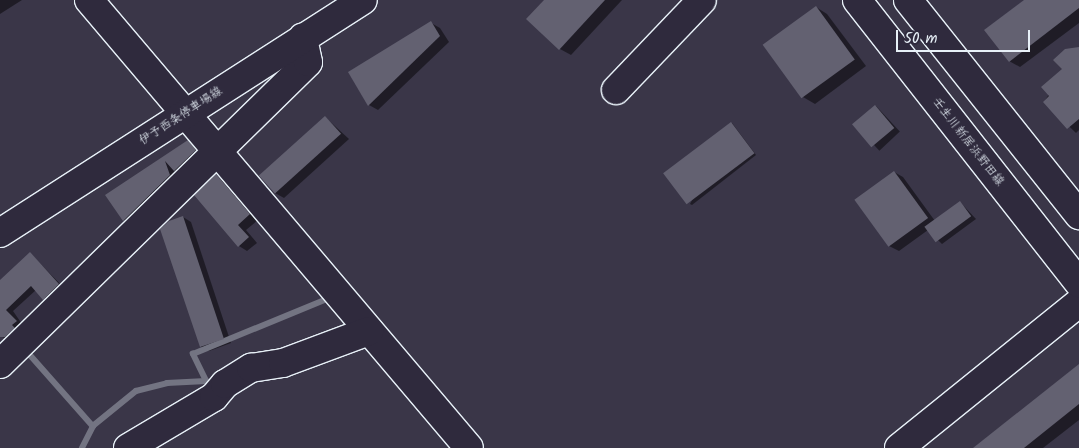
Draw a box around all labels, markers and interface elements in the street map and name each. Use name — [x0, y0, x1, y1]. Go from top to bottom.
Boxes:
scale bar — [899, 20, 1033, 52]
text: 50 m — [904, 27, 938, 51]
street label: 伊予西条停車場線 — [137, 84, 225, 148]
street label: 壬生川新居浜野田線 — [929, 95, 1007, 189]

